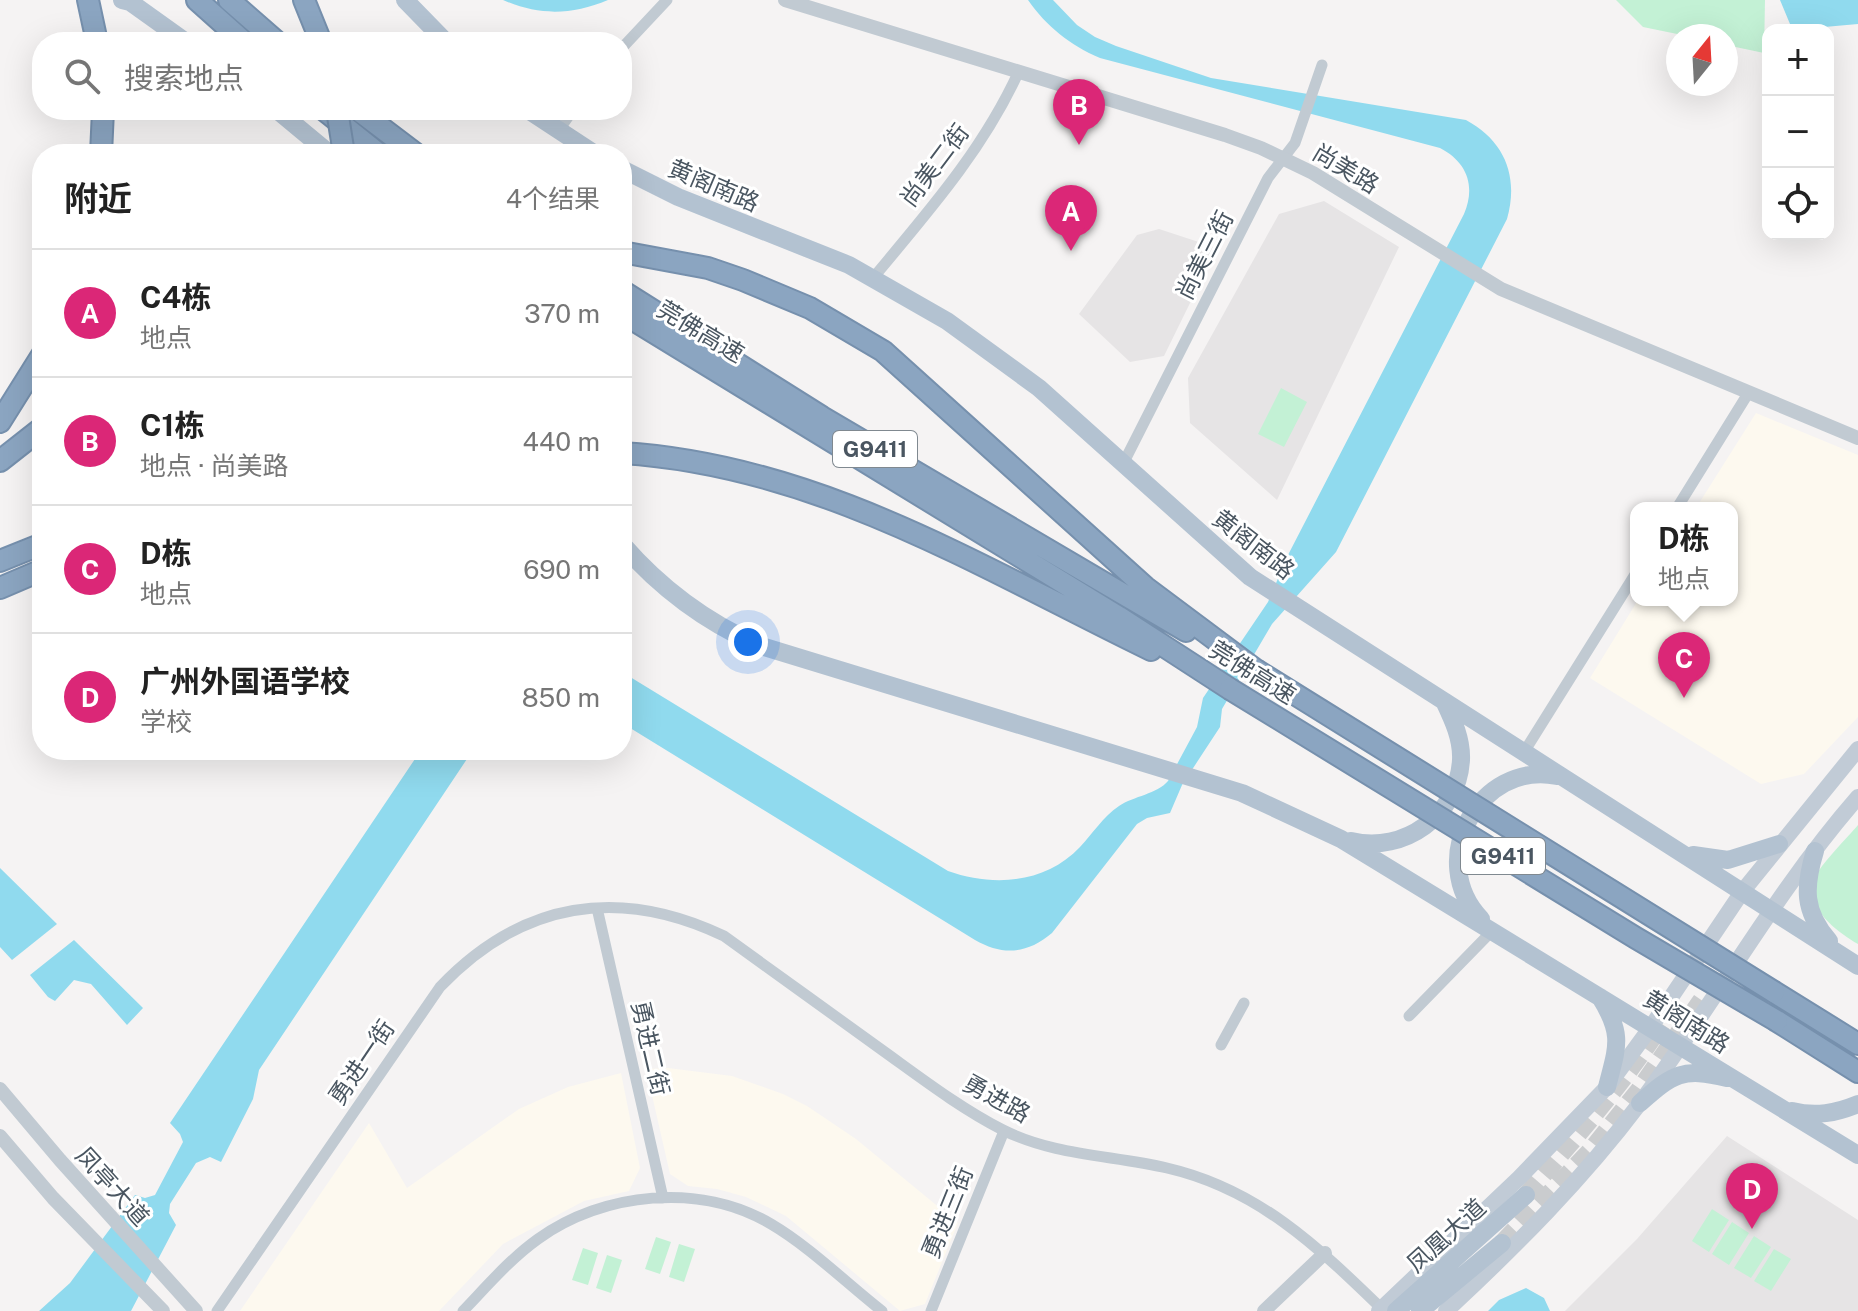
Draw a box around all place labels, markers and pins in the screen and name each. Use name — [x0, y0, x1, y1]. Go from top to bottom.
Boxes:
pin: B — [1053, 79, 1105, 145]
pin: A — [1045, 185, 1097, 251]
pin: C — [1658, 632, 1710, 698]
pin: D — [1726, 1163, 1778, 1229]

